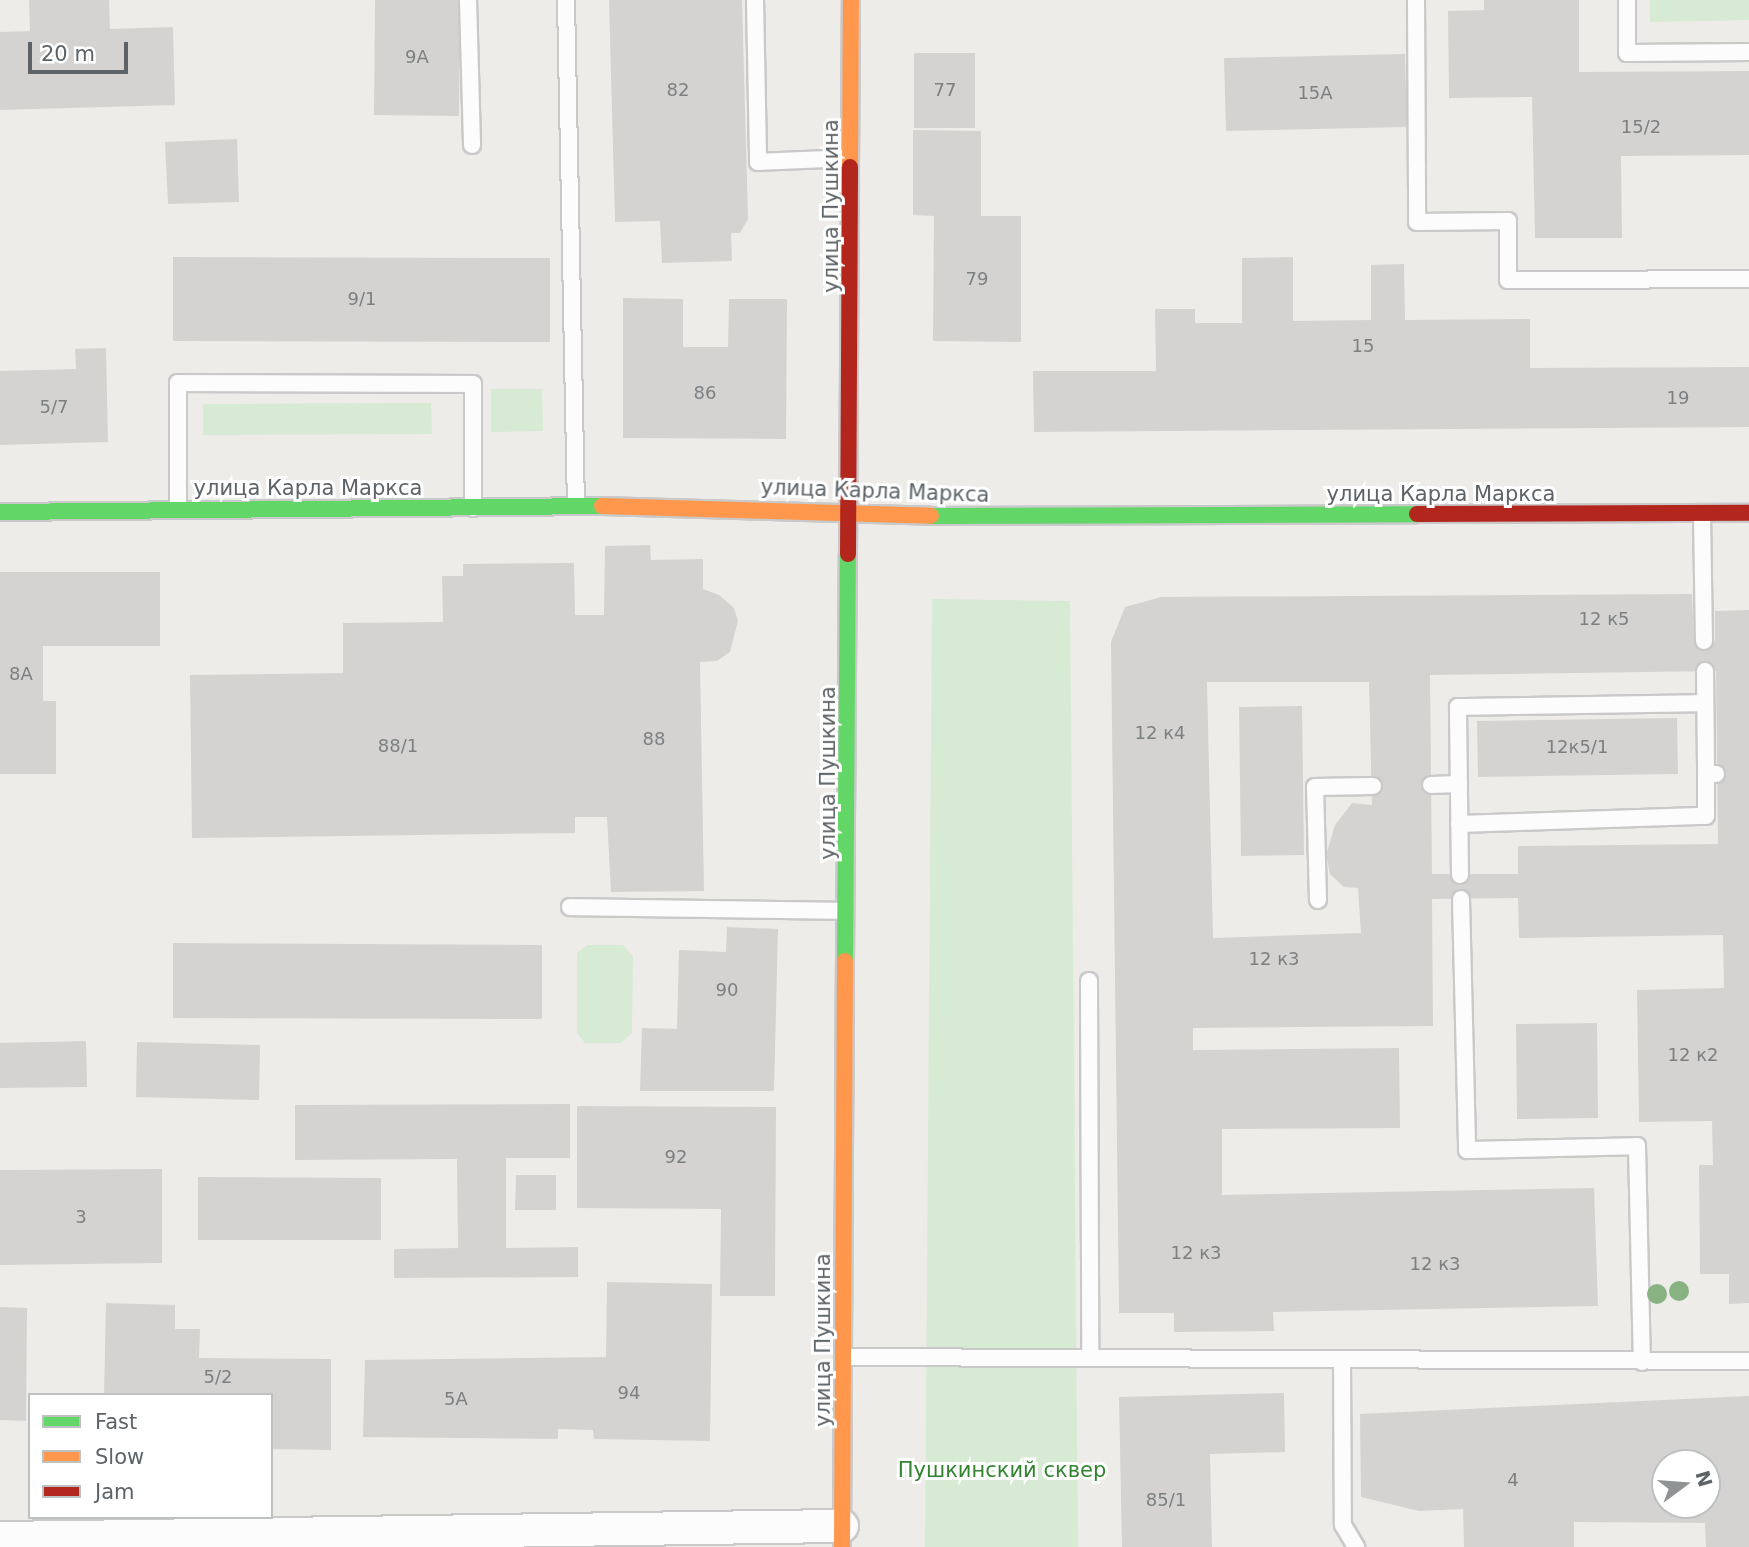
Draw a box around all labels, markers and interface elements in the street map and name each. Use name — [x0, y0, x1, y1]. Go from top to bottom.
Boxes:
scale bar — [32, 28, 131, 72]
text: 20 m — [41, 42, 95, 66]
house number: 9А — [405, 46, 429, 68]
house number: 82 — [667, 79, 689, 101]
house number: 77 — [934, 79, 956, 101]
house number: 15А — [1297, 82, 1333, 104]
house number: 15/2 — [1621, 116, 1661, 138]
street label: улица Пушкина — [818, 119, 844, 293]
house number: 79 — [966, 268, 988, 290]
house number: 9/1 — [348, 288, 376, 310]
house number: 15 — [1352, 335, 1374, 357]
house number: 86 — [694, 382, 716, 404]
house number: 19 — [1667, 387, 1689, 409]
house number: 5/7 — [40, 396, 68, 418]
street label: улица Карла Маркса — [760, 474, 990, 508]
street label: улица Карла Маркса — [194, 475, 422, 501]
street label: улица Карла Маркса — [1327, 481, 1555, 507]
house number: 12 к5 — [1579, 608, 1629, 630]
house number: 8А — [9, 663, 33, 685]
street label: улица Пушкина — [815, 686, 841, 860]
house number: 12 к4 — [1135, 722, 1185, 744]
house number: 88 — [643, 728, 665, 750]
house number: 88/1 — [378, 735, 418, 757]
house number: 12к5/1 — [1546, 736, 1608, 758]
house number: 12 к3 — [1249, 948, 1299, 970]
house number: 90 — [716, 979, 738, 1001]
house number: 12 к2 — [1668, 1044, 1718, 1066]
house number: 92 — [665, 1146, 687, 1168]
house number: 3 — [75, 1206, 87, 1228]
house number: 12 к3 — [1171, 1242, 1221, 1264]
street label: улица Пушкина — [810, 1253, 836, 1427]
house number: 12 к3 — [1410, 1253, 1460, 1275]
house number: 5/2 — [204, 1366, 232, 1388]
house number: 94 — [618, 1382, 640, 1404]
house number: 5А — [444, 1388, 468, 1410]
legend — [28, 1393, 273, 1519]
text: Fast — [95, 1410, 137, 1434]
text: Slow — [95, 1445, 144, 1469]
north arrow — [1651, 1449, 1721, 1519]
park label: Пушкинский сквер — [898, 1457, 1106, 1483]
text: N — [1691, 1468, 1717, 1489]
house number: 4 — [1507, 1469, 1519, 1491]
text: Jam — [95, 1480, 135, 1504]
house number: 85/1 — [1146, 1489, 1186, 1511]

